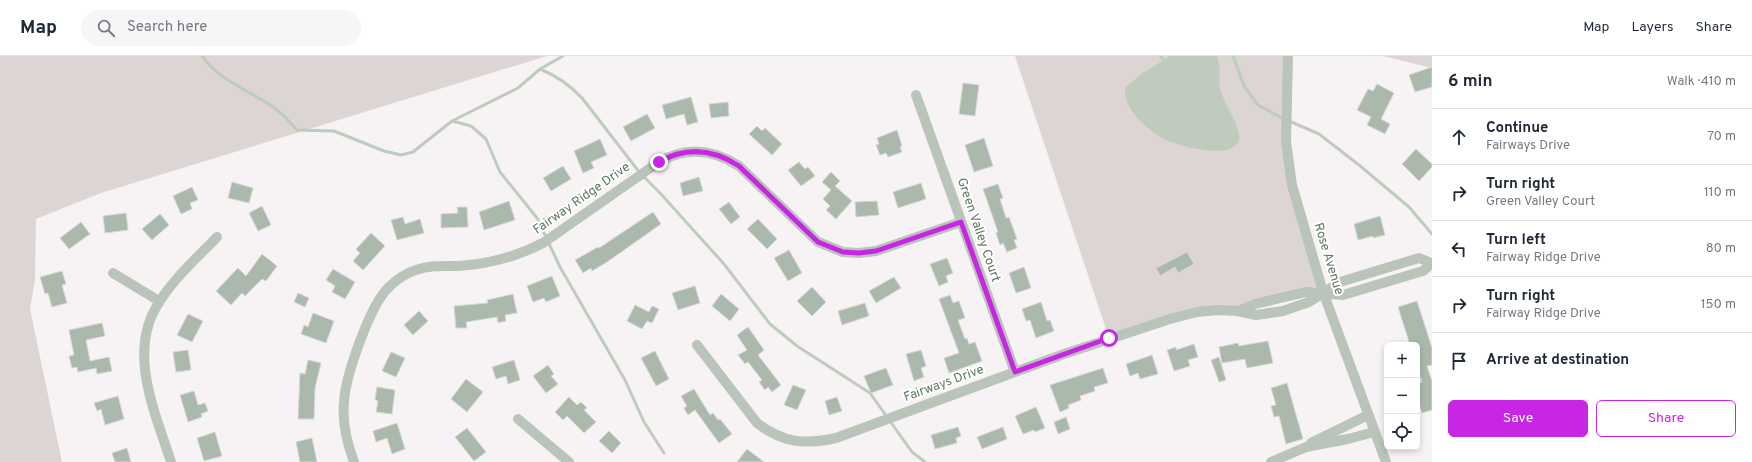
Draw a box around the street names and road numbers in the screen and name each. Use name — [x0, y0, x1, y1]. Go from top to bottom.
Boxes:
street label: Fairway Ridge Drive — [530, 160, 634, 238]
street label: Green Valley Court — [953, 176, 1003, 284]
street label: Rose Avenue — [1309, 221, 1347, 297]
street label: Fairways Drive — [902, 362, 986, 406]

